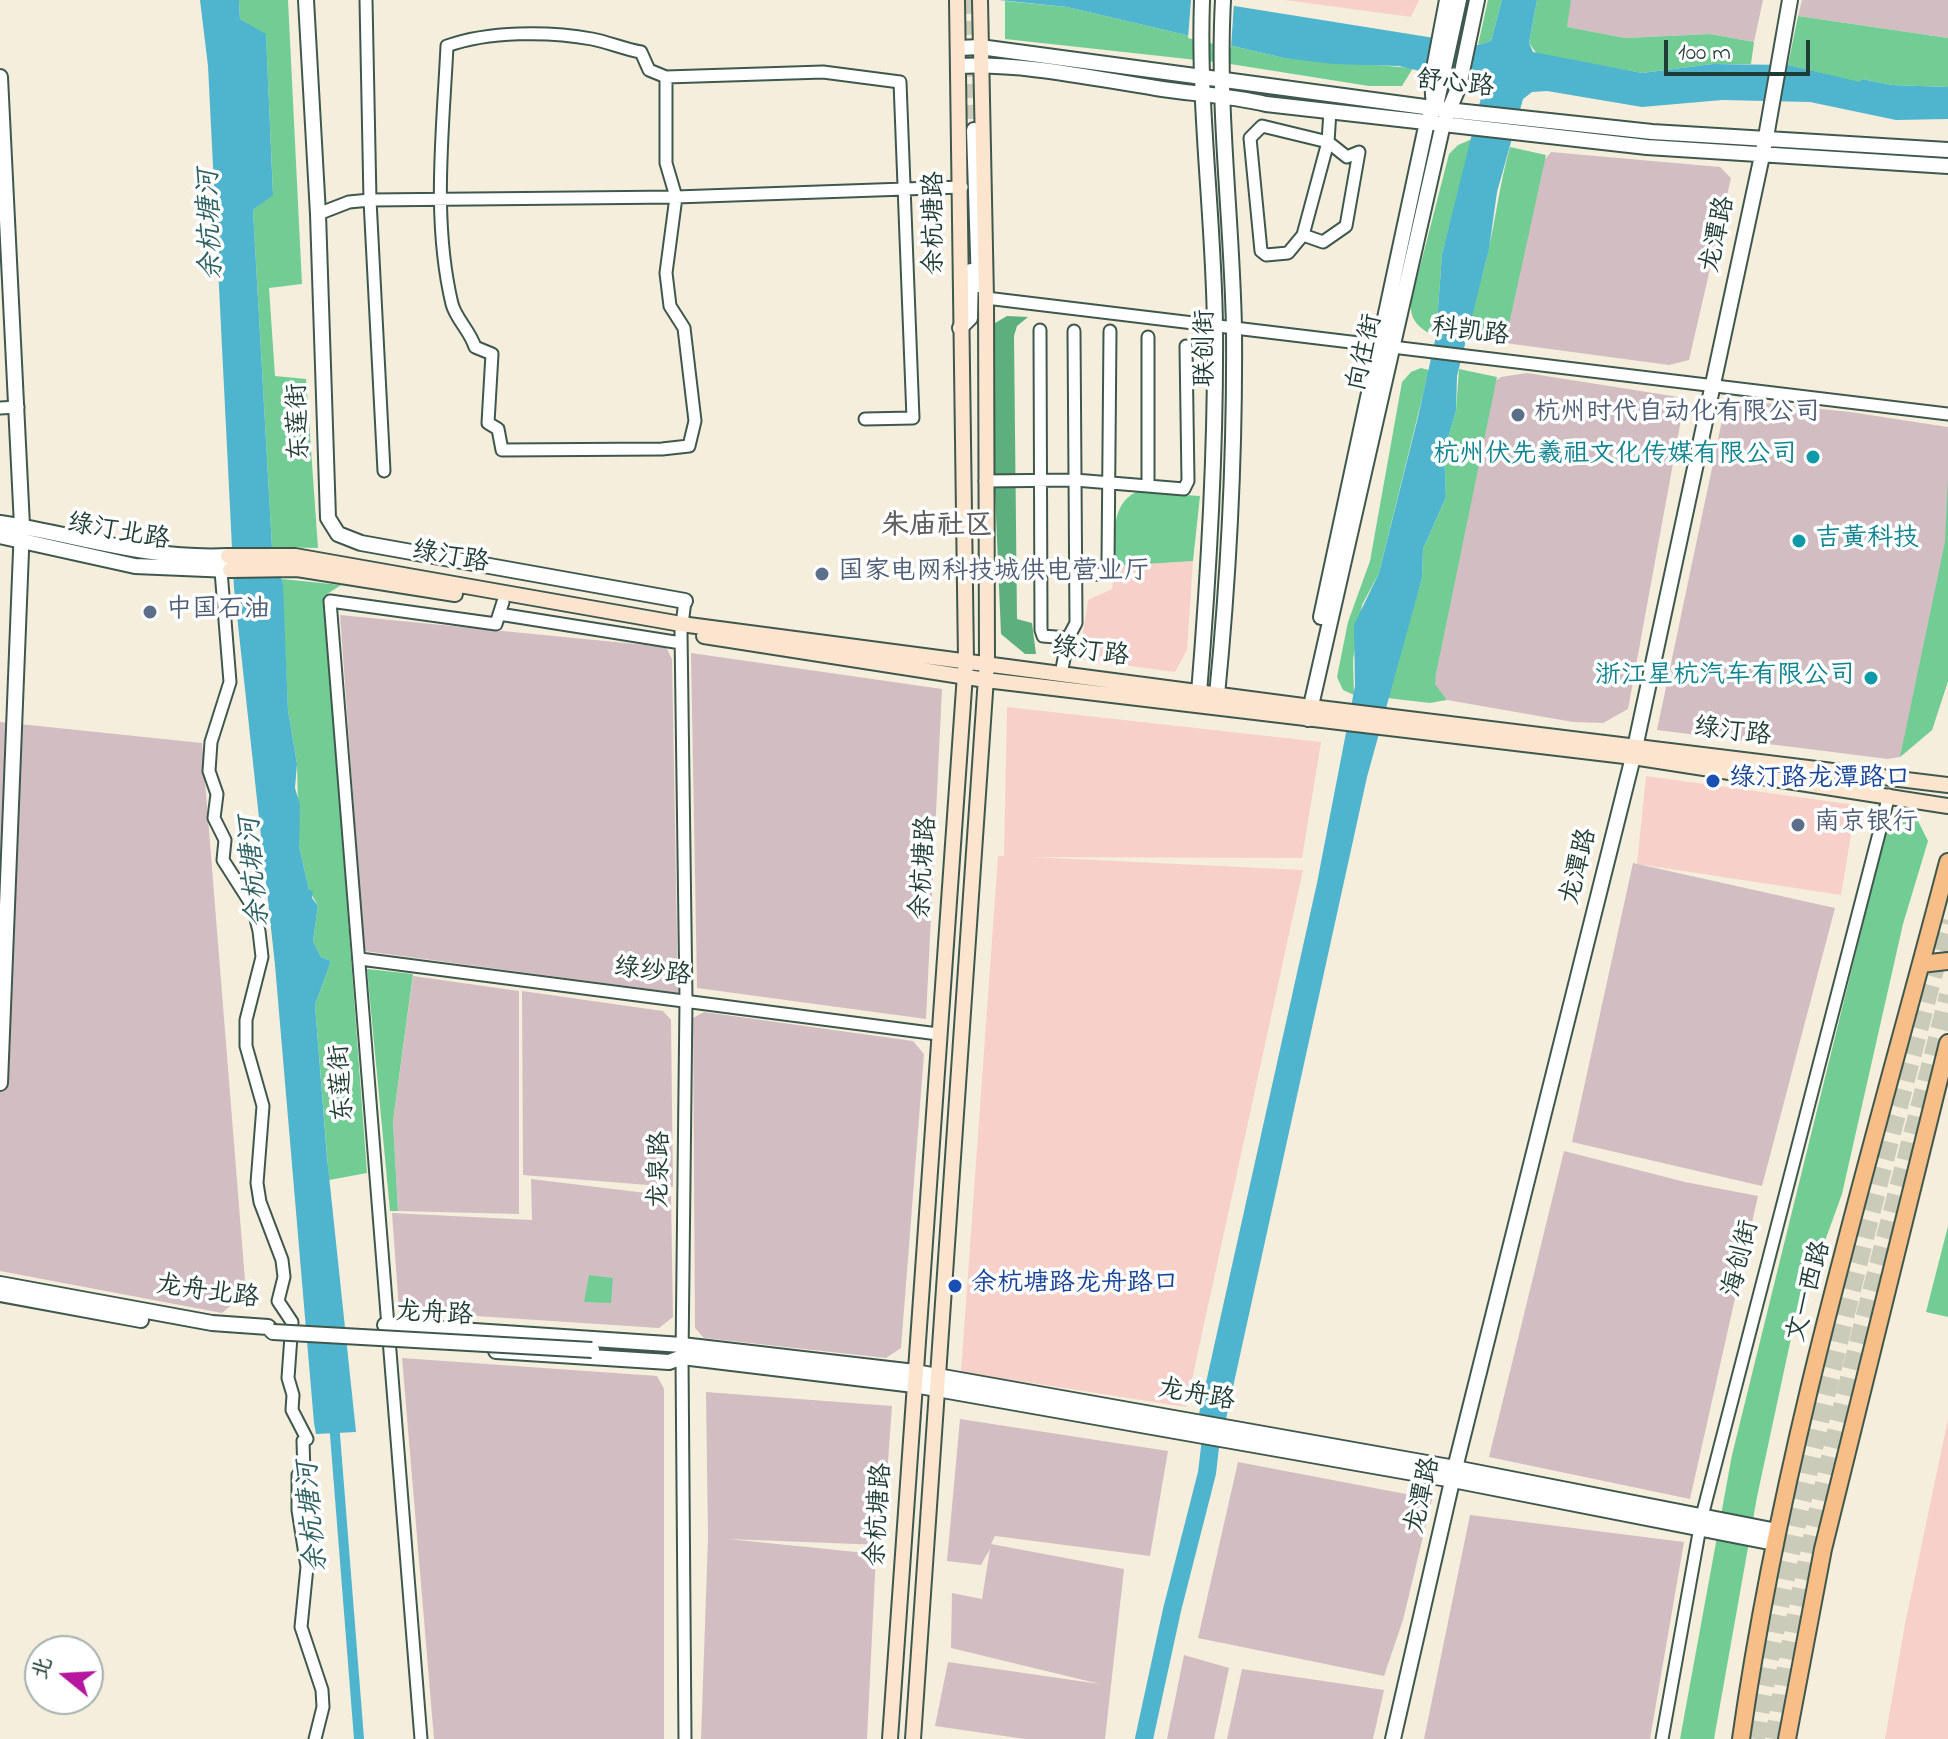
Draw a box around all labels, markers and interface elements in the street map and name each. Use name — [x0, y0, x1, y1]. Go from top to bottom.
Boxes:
scale bar — [1668, 24, 1814, 74]
text: 100 m — [1678, 36, 1731, 71]
street label: 舒心路 — [1415, 66, 1495, 106]
water label: 余杭塘河 — [194, 168, 232, 282]
street label: 余杭塘路 — [921, 171, 953, 275]
street label: 龙潭路 — [1697, 194, 1743, 276]
street label: 联创街 — [1192, 309, 1224, 387]
street label: 向往街 — [1343, 311, 1391, 395]
street label: 科凯路 — [1429, 314, 1511, 354]
street label: 东莲街 — [284, 382, 318, 462]
place label: 杭州时代自动化有限公司 — [1534, 399, 1820, 431]
marker: 杭州时代自动化有限公司 — [1509, 406, 1527, 424]
place label: 杭州伏先羲祖文化传媒有限公司 — [1433, 441, 1797, 473]
marker: 杭州伏先羲祖文化传媒有限公司 — [1804, 448, 1822, 466]
street label: 绿汀北路 — [64, 510, 172, 558]
district label: 朱庙社区 — [881, 511, 993, 545]
place label: 吉黄科技 — [1815, 525, 1919, 557]
marker: 吉黄科技 — [1790, 532, 1808, 550]
street label: 绿汀路 — [409, 537, 491, 581]
place label: 国家电网科技城供电营业厅 — [838, 558, 1150, 590]
marker: 国家电网科技城供电营业厅 — [813, 565, 831, 583]
place label: 中国石油 — [166, 596, 270, 628]
marker: 中国石油 — [141, 603, 159, 621]
street label: 绿汀路 — [1049, 633, 1131, 675]
place label: 浙江星杭汽车有限公司 — [1595, 662, 1855, 694]
marker: 浙江星杭汽车有限公司 — [1862, 669, 1880, 687]
street label: 绿汀路 — [1691, 714, 1773, 754]
place label: 绿汀路龙潭路口 — [1729, 765, 1911, 797]
marker: 绿汀路龙潭路口 — [1704, 772, 1722, 790]
place label: 南京银行 — [1814, 809, 1918, 841]
water label: 余杭塘河 — [235, 815, 279, 929]
street label: 余杭塘路 — [907, 815, 945, 921]
marker: 南京银行 — [1789, 816, 1807, 834]
street label: 龙潭路 — [1556, 825, 1606, 909]
street label: 绿纱路 — [611, 954, 693, 994]
street label: 东莲街 — [326, 1043, 362, 1123]
street label: 龙泉路 — [646, 1131, 678, 1209]
street label: 海创街 — [1718, 1217, 1768, 1301]
street label: 文一西路 — [1782, 1238, 1840, 1346]
place label: 余杭塘路龙舟路口 — [971, 1270, 1179, 1302]
street label: 龙舟北路 — [153, 1271, 261, 1317]
marker: 余杭塘路龙舟路口 — [946, 1277, 964, 1295]
street label: 龙舟路 — [394, 1298, 474, 1334]
street label: 龙舟路 — [1155, 1375, 1237, 1419]
street label: 龙潭路 — [1401, 1454, 1449, 1538]
water label: 余杭塘河 — [293, 1460, 337, 1574]
street label: 余杭塘路 — [862, 1462, 900, 1568]
north arrow — [24, 1635, 104, 1715]
text: 北 — [24, 1653, 62, 1684]

